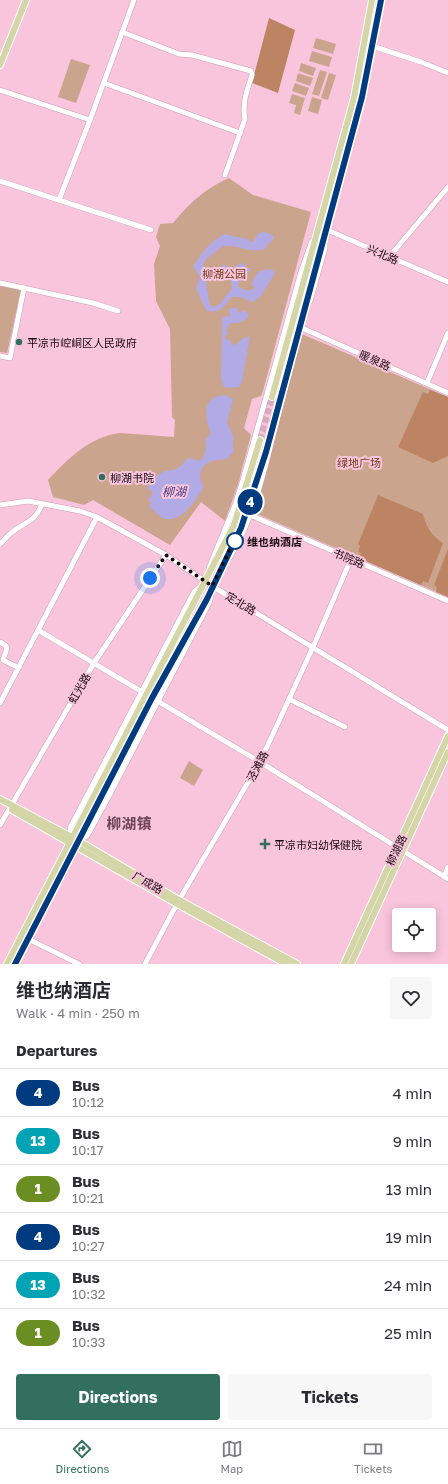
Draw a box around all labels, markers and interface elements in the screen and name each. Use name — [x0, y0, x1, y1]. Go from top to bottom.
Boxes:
street label: 兴北路 — [365, 242, 401, 266]
park label: 柳湖公园 — [202, 267, 246, 280]
place label: 平凉市崆峒区人民政府 — [27, 336, 137, 349]
marker: 平凉市崆峒区人民政府 — [14, 337, 24, 347]
street label: 暖泉路 — [357, 347, 393, 373]
park label: 绿地广场 — [337, 456, 381, 469]
place label: 柳湖书院 — [110, 471, 154, 484]
marker: 柳湖书院 — [97, 472, 107, 482]
water label: 柳湖 — [162, 484, 188, 499]
line badge: 4 — [237, 489, 263, 515]
text: 4 — [246, 493, 254, 510]
marker: 维也纳酒店 — [226, 532, 244, 550]
place label: 维也纳酒店 — [247, 535, 302, 548]
street label: 书院路 — [331, 546, 367, 570]
your location — [140, 568, 160, 588]
street label: 定北路 — [224, 589, 258, 617]
street label: 虹光路 — [65, 670, 93, 706]
street label: 泾滩路 — [244, 748, 270, 784]
district label: 柳湖镇 — [106, 814, 152, 832]
street label: 柳湖路 — [383, 832, 409, 868]
marker: 平凉市妇幼保健院 — [259, 838, 271, 850]
place label: 平凉市妇幼保健院 — [274, 838, 362, 851]
street label: 广成路 — [130, 868, 166, 896]
map controls — [392, 908, 436, 952]
button: locate — [392, 908, 436, 952]
button: heart — [390, 977, 432, 1019]
text: 维也纳酒店 — [16, 978, 111, 1001]
text: Walk · 4 min · 250 m — [16, 1005, 140, 1021]
text: Departures — [16, 1041, 97, 1059]
text: Bus — [72, 1076, 100, 1094]
text: 4 — [34, 1084, 42, 1101]
text: 4 min — [393, 1084, 432, 1102]
text: 10:12 — [72, 1094, 104, 1110]
text: Bus — [72, 1124, 100, 1142]
text: 13 — [30, 1132, 46, 1149]
text: 9 min — [393, 1132, 432, 1150]
text: 10:17 — [72, 1142, 103, 1158]
text: Bus — [72, 1172, 100, 1190]
text: 1 — [34, 1180, 42, 1197]
text: 13 min — [386, 1180, 432, 1198]
text: 10:21 — [72, 1190, 104, 1206]
text: Bus — [72, 1220, 100, 1238]
text: 4 — [34, 1228, 42, 1245]
text: 19 min — [385, 1228, 432, 1246]
text: 10:27 — [72, 1238, 105, 1254]
text: Bus — [72, 1268, 100, 1286]
text: 13 — [30, 1276, 46, 1293]
text: 24 min — [384, 1276, 432, 1294]
text: 10:32 — [72, 1286, 105, 1302]
text: Bus — [72, 1316, 100, 1334]
text: 1 — [34, 1324, 42, 1341]
text: 25 min — [384, 1324, 432, 1342]
text: 10:33 — [72, 1334, 105, 1350]
button: Directions — [16, 1374, 220, 1420]
button: Tickets — [228, 1374, 432, 1420]
tab: Directions — [56, 1438, 109, 1475]
tab: Map — [220, 1438, 243, 1475]
tab: Tickets — [354, 1438, 392, 1475]

